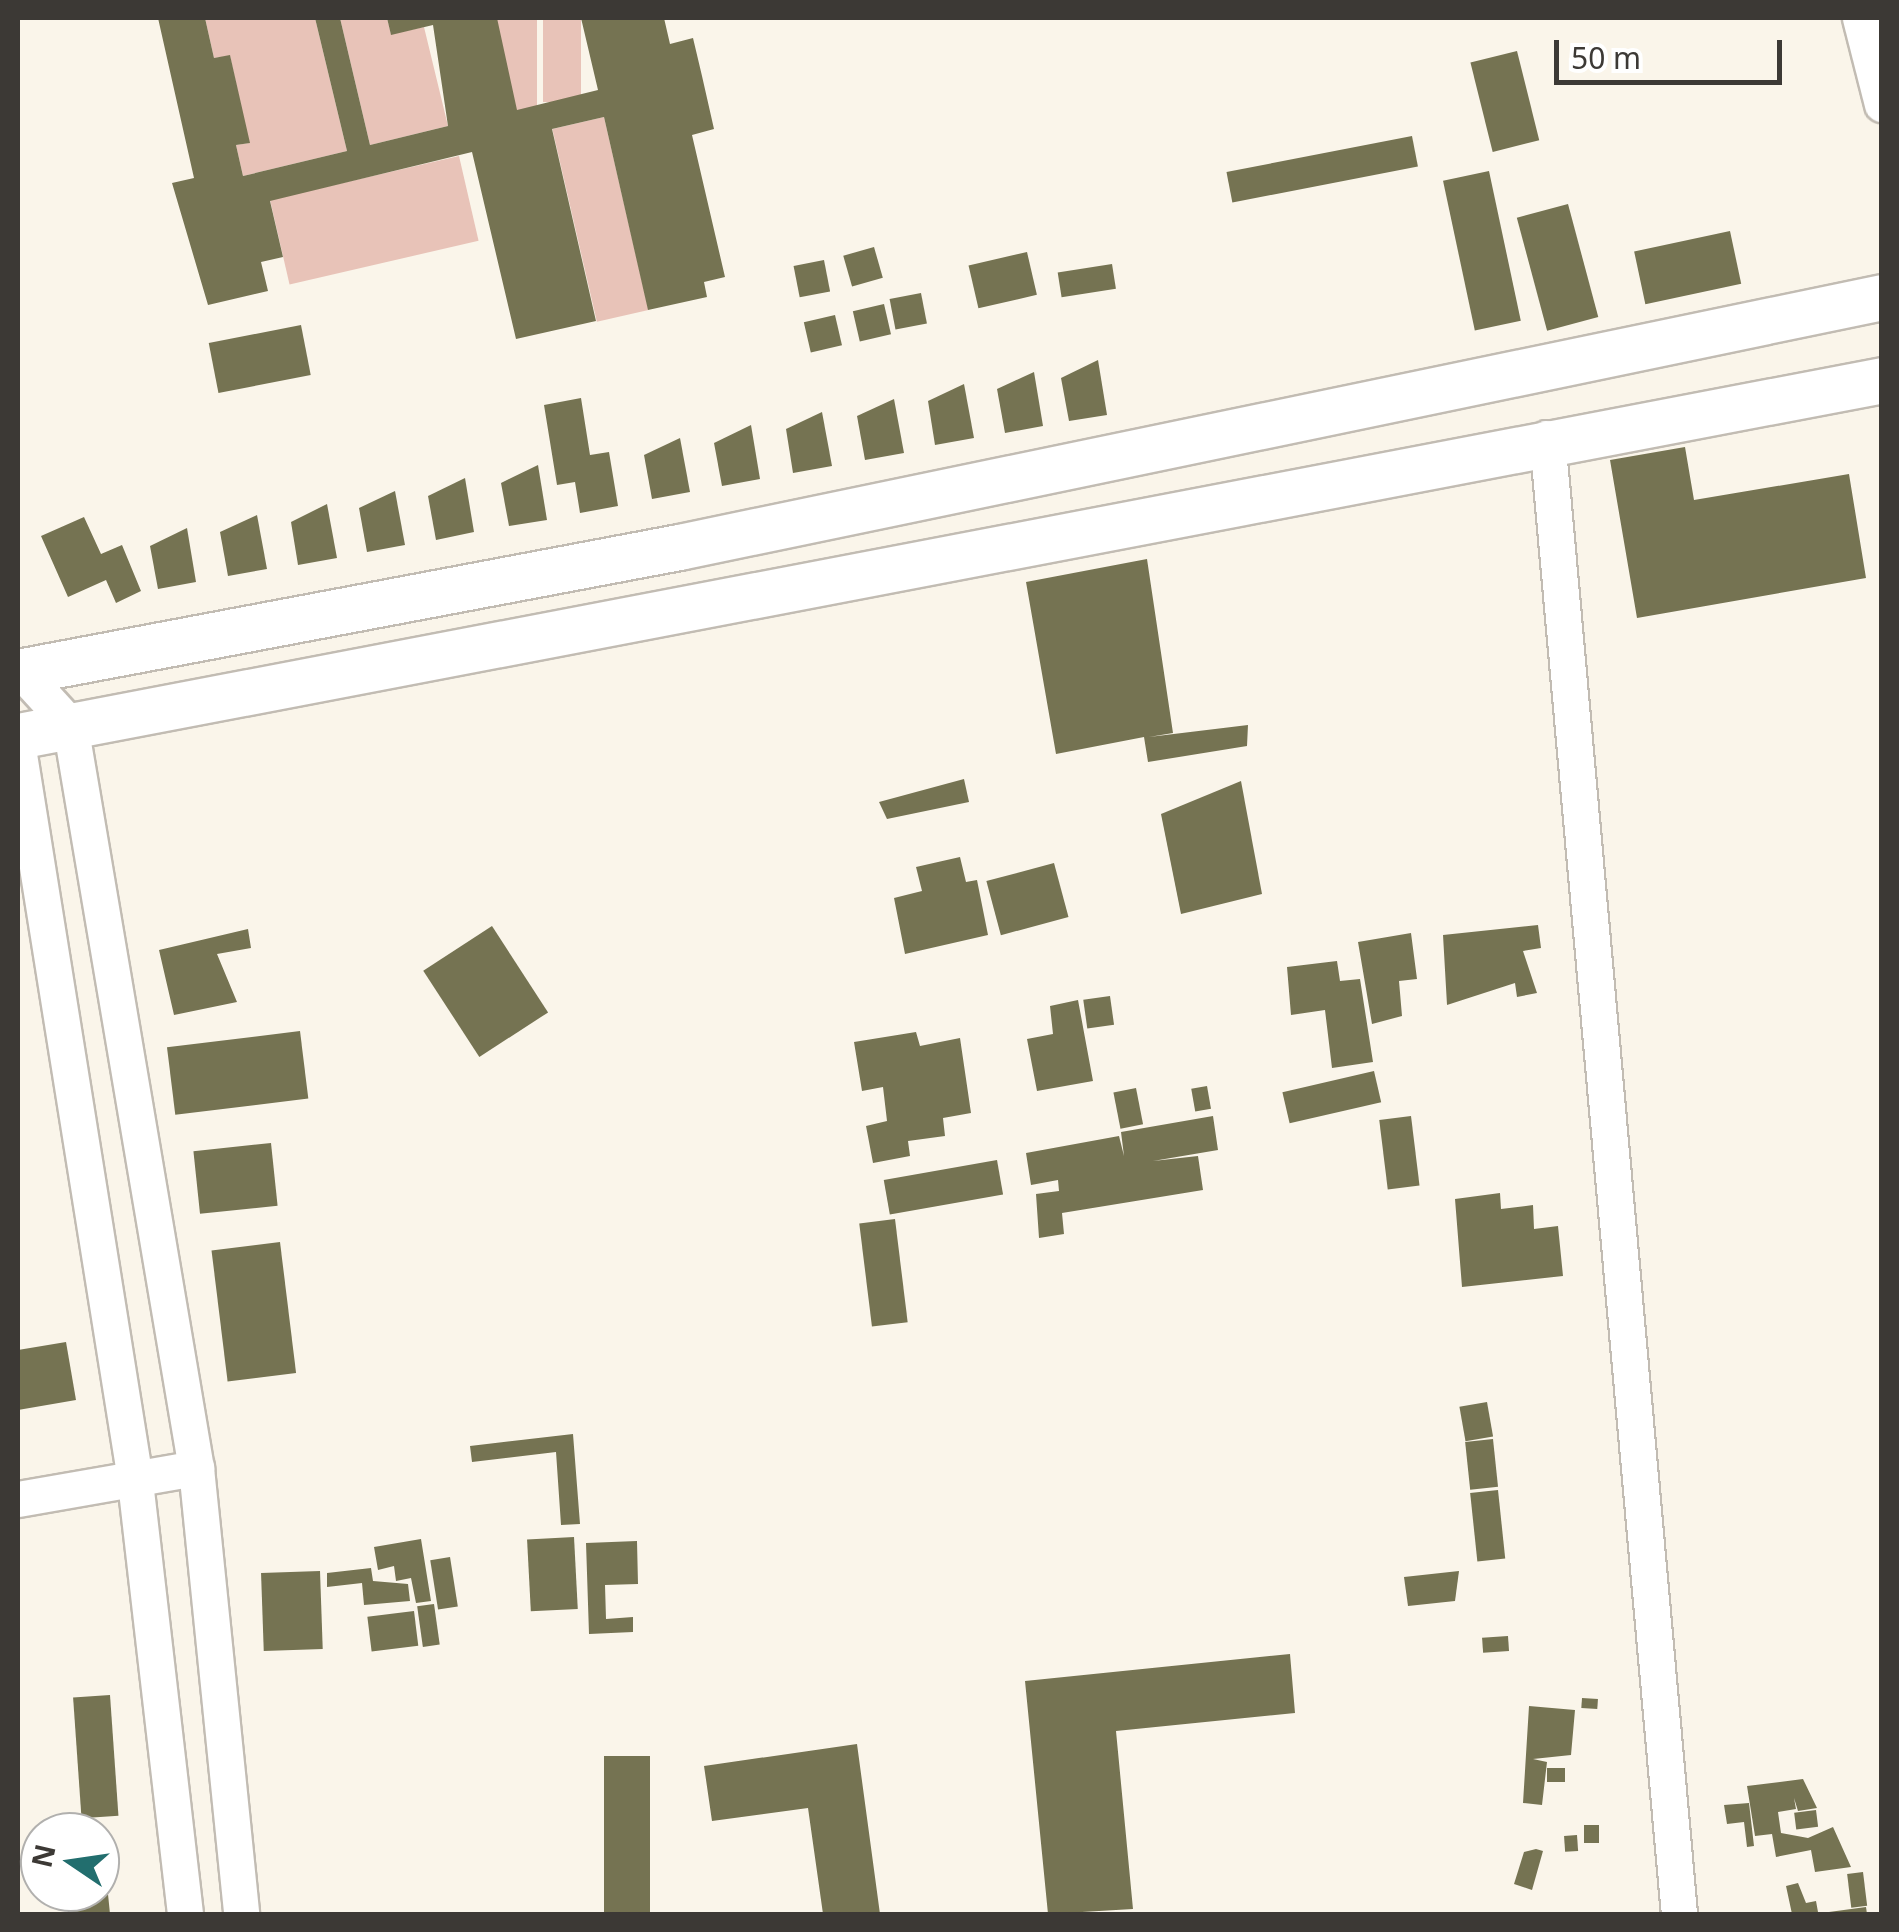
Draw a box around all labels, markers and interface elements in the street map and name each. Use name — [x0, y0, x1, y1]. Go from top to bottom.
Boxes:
scale bar — [1559, 20, 1786, 82]
text: 50 m — [1571, 37, 1641, 78]
north arrow — [20, 1812, 120, 1912]
text: N — [22, 1840, 64, 1871]

